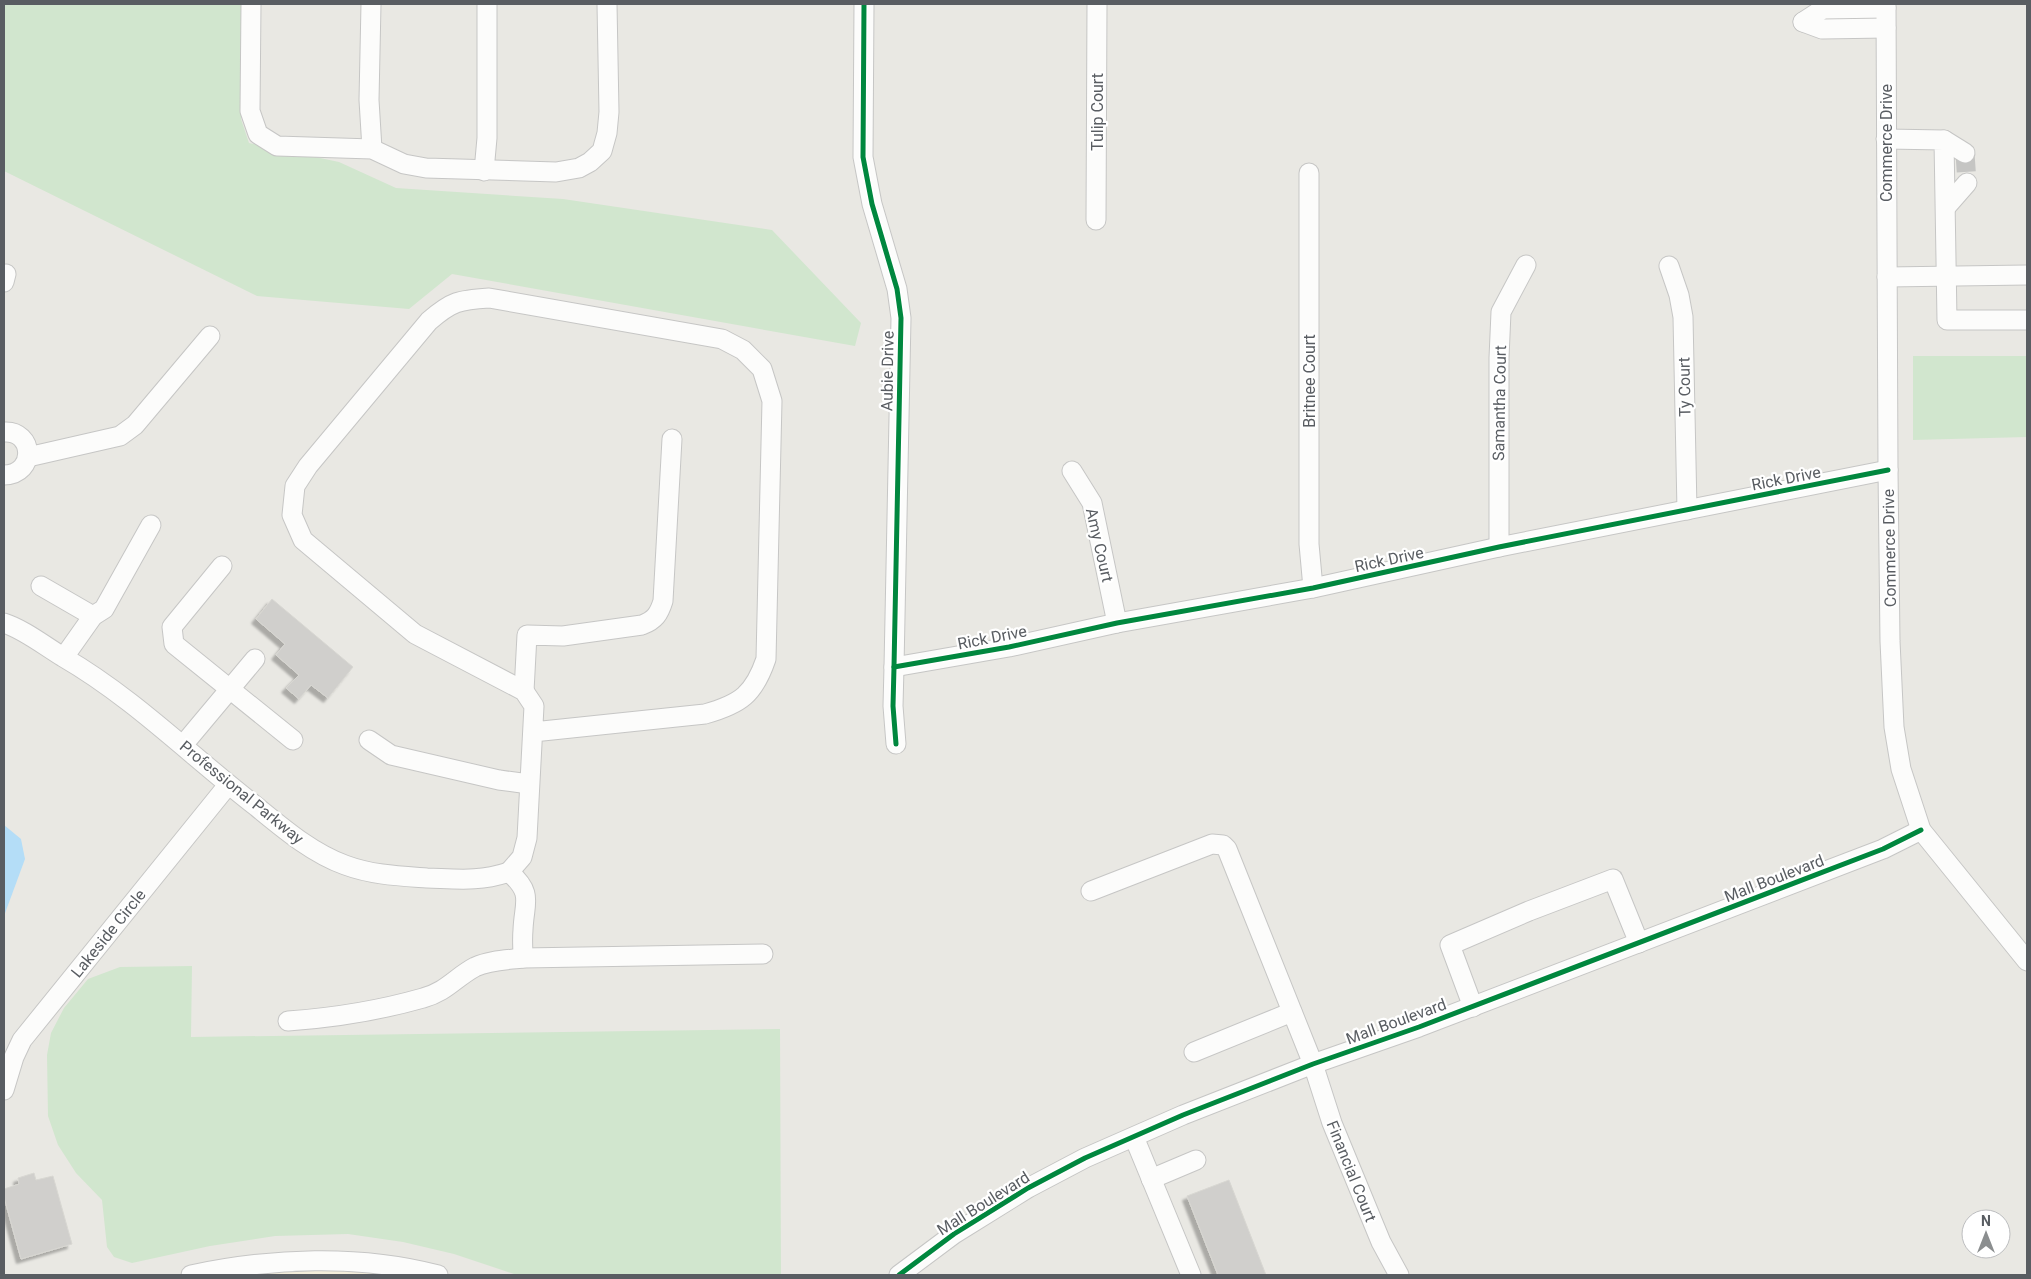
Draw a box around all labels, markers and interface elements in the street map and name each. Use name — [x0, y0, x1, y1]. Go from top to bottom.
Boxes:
street label: Tulip Court — [1088, 73, 1107, 151]
street label: Commerce Drive — [1877, 84, 1896, 202]
street label: Aubie Drive — [877, 331, 898, 411]
street label: Britnee Court — [1300, 334, 1319, 428]
street label: Samantha Court — [1489, 345, 1510, 461]
street label: Ty Court — [1674, 357, 1695, 417]
street label: Rick Drive — [1750, 462, 1822, 495]
street label: Commerce Drive — [1879, 489, 1900, 607]
street label: Amy Court — [1082, 506, 1117, 584]
street label: Rick Drive — [1353, 543, 1425, 576]
street label: Rick Drive — [956, 621, 1028, 654]
street label: Professional Parkway — [176, 737, 308, 848]
street label: Mall Boulevard — [1722, 851, 1827, 906]
street label: Lakeside Circle — [67, 885, 150, 981]
street label: Mall Boulevard — [1343, 995, 1449, 1048]
street label: Financial Court — [1323, 1118, 1380, 1225]
street label: Mall Boulevard — [934, 1167, 1033, 1239]
north arrow — [1961, 1209, 2011, 1259]
text: N — [1981, 1213, 1991, 1229]

